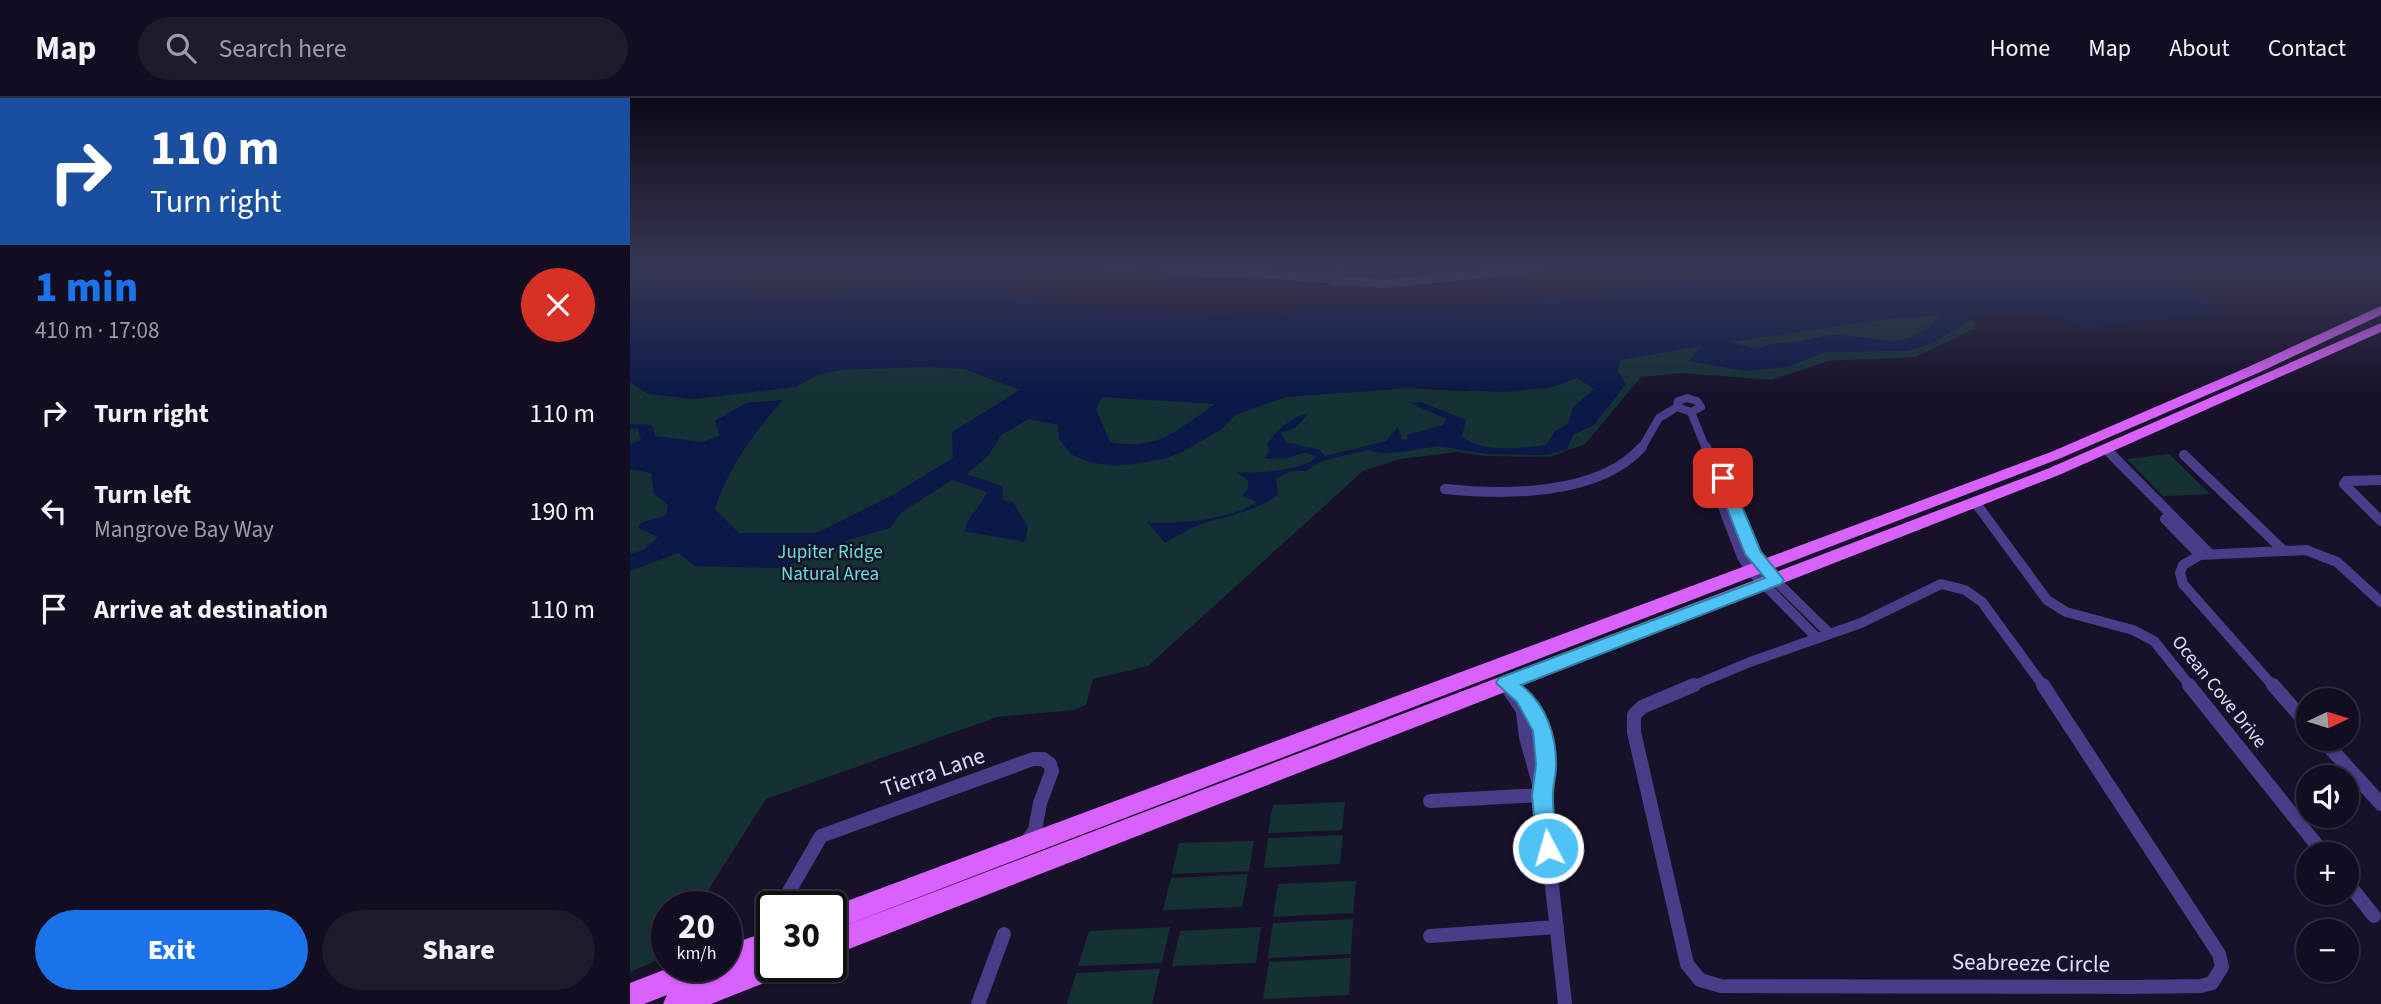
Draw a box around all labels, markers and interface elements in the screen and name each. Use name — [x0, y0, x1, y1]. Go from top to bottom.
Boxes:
search box — [138, 17, 628, 80]
text: Map — [35, 25, 96, 72]
icon: search — [162, 29, 200, 67]
text: Search here — [218, 30, 347, 67]
text: Home — [1990, 31, 2050, 66]
text: Map — [2088, 31, 2131, 66]
text: About — [2169, 31, 2230, 66]
text: Contact — [2268, 31, 2346, 66]
text: 110 m — [150, 114, 279, 184]
icon: right — [35, 126, 126, 217]
text: Turn right — [150, 179, 281, 225]
text: 1 min — [35, 258, 138, 318]
button: close — [521, 268, 595, 342]
text: 410 m · 17:08 — [35, 314, 159, 347]
icon: right — [35, 394, 73, 432]
text: Turn right — [94, 395, 209, 432]
text: 110 m — [529, 395, 595, 432]
pin — [1693, 448, 1753, 508]
icon: arrive — [1704, 459, 1742, 497]
text: Turn left — [94, 476, 191, 513]
icon: left — [35, 492, 73, 530]
text: 190 m — [529, 493, 595, 530]
text: Mangrove Bay Way — [94, 513, 274, 546]
park label: Jupiter Ridge Natural Area — [777, 539, 883, 588]
icon: arrive — [35, 590, 73, 628]
text: Arrive at destination — [94, 591, 328, 628]
text: 110 m — [529, 591, 595, 628]
street label: Ocean Cove Drive — [2165, 630, 2273, 754]
north arrow — [2296, 688, 2359, 751]
map controls — [2296, 688, 2359, 982]
street label: Tierra Lane — [877, 739, 989, 805]
button: sound — [2296, 765, 2359, 828]
position arrow — [1511, 811, 1585, 885]
button: + — [2296, 842, 2359, 905]
speed limit sign: 30 — [756, 891, 847, 982]
text: 20 — [678, 902, 715, 952]
button: Exit — [35, 910, 308, 990]
button: Share — [322, 910, 595, 990]
button: − — [2296, 919, 2359, 982]
text: km/h — [677, 941, 716, 966]
street label: Seabreeze Circle — [1952, 945, 2110, 981]

